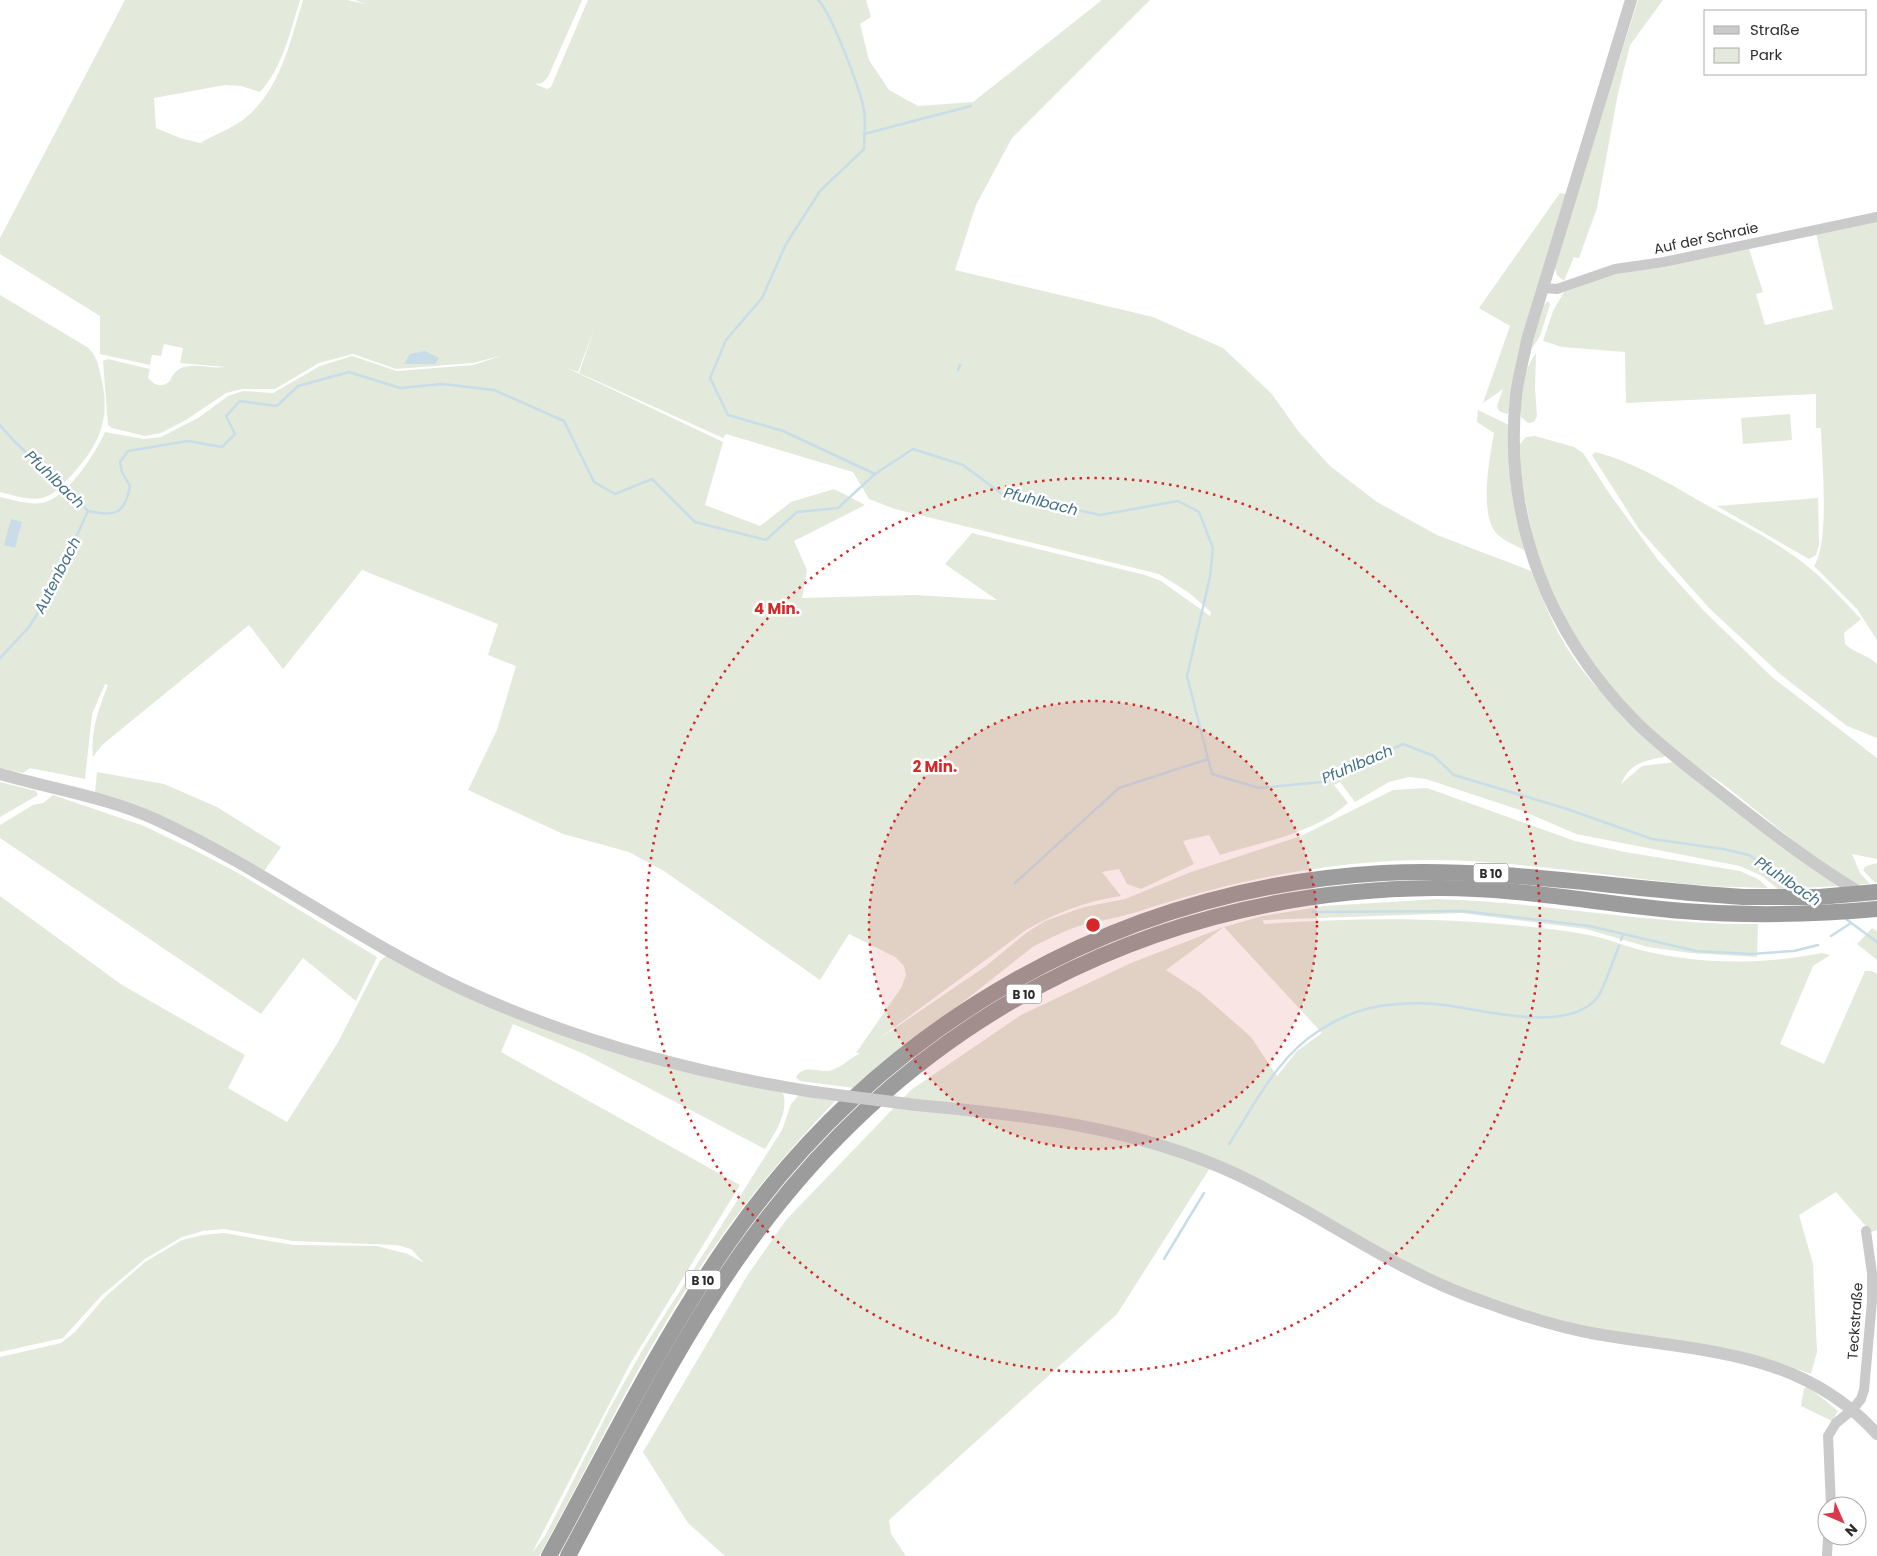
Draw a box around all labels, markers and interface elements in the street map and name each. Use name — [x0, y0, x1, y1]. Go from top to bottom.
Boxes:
legend — [1704, 10, 1867, 75]
text: Straße — [1750, 19, 1800, 40]
text: Park — [1750, 44, 1782, 65]
street label: Auf der Schraie — [1652, 217, 1760, 259]
water label: Pfuhlbach — [21, 445, 89, 513]
water label: Pfuhlbach — [1002, 482, 1080, 520]
water label: Autenbach — [28, 533, 85, 618]
text: 4 Min. — [754, 598, 800, 619]
water label: Pfuhlbach — [1318, 740, 1396, 788]
text: 2 Min. — [913, 756, 957, 777]
water label: Pfuhlbach — [1751, 851, 1825, 911]
road number: B 10 — [1474, 864, 1508, 882]
centre of rings — [1084, 916, 1102, 934]
road number: B 10 — [1006, 984, 1042, 1004]
road number: B 10 — [686, 1270, 720, 1290]
street label: Teckstraße — [1842, 1281, 1868, 1360]
north arrow — [1817, 1496, 1867, 1546]
text: N — [1840, 1519, 1862, 1541]

